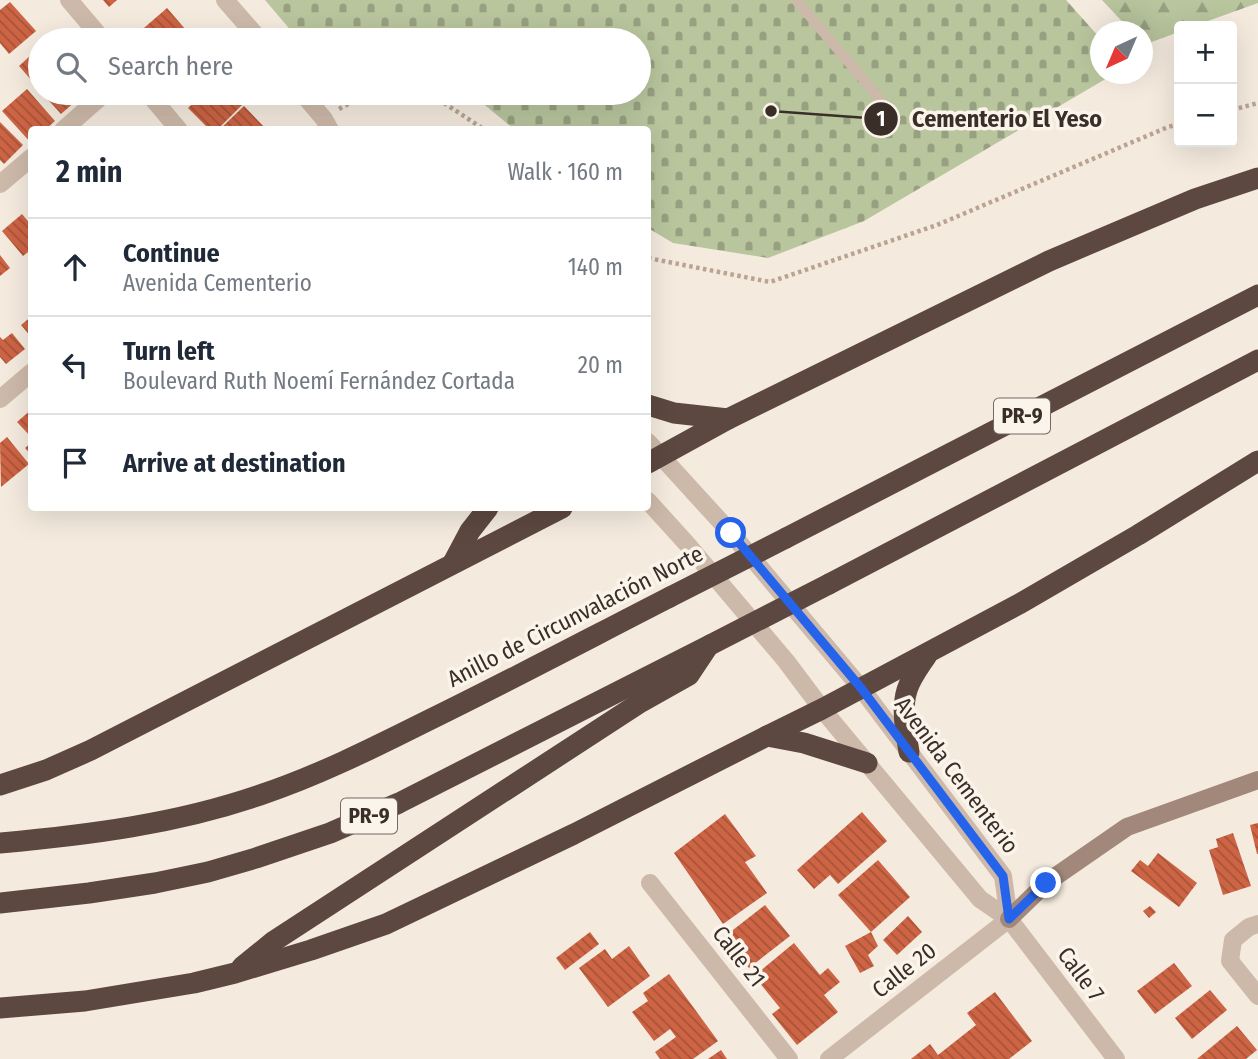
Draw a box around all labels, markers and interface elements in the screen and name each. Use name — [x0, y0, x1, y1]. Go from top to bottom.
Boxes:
north arrow — [1090, 21, 1153, 84]
map controls — [1174, 21, 1237, 147]
button: + — [1174, 21, 1237, 84]
search box — [28, 28, 651, 105]
icon: search — [52, 48, 90, 86]
text: Search here — [108, 51, 233, 82]
button: − — [1174, 84, 1237, 147]
callout: Cementerio El Yeso — [863, 96, 1116, 141]
text: Cementerio El Yeso — [912, 105, 1102, 133]
text: 1 — [877, 106, 885, 132]
text: 2 min — [56, 154, 123, 190]
text: Walk · 160 m — [507, 158, 623, 186]
text: Continue — [123, 238, 220, 269]
icon: ahead — [56, 248, 94, 286]
text: 140 m — [568, 253, 623, 281]
text: Avenida Cementerio — [123, 269, 312, 297]
text: Turn left — [123, 336, 215, 367]
icon: left — [56, 346, 94, 384]
text: 20 m — [578, 351, 623, 379]
text: Boulevard Ruth Noemí Fernández Cortada — [123, 367, 515, 395]
road number: PR-9 — [994, 398, 1050, 434]
icon: arrive — [56, 444, 94, 482]
text: Arrive at destination — [123, 448, 346, 479]
route start — [715, 517, 746, 548]
street label: Anillo de Circunvalación Norte — [442, 539, 708, 693]
street label: Avenida Cementerio — [889, 691, 1025, 859]
road number: PR-9 — [341, 798, 397, 834]
route end — [1030, 867, 1061, 898]
street label: Calle 21 — [706, 920, 772, 992]
street label: Calle 20 — [866, 936, 942, 1004]
street label: Calle 7 — [1052, 941, 1110, 1007]

